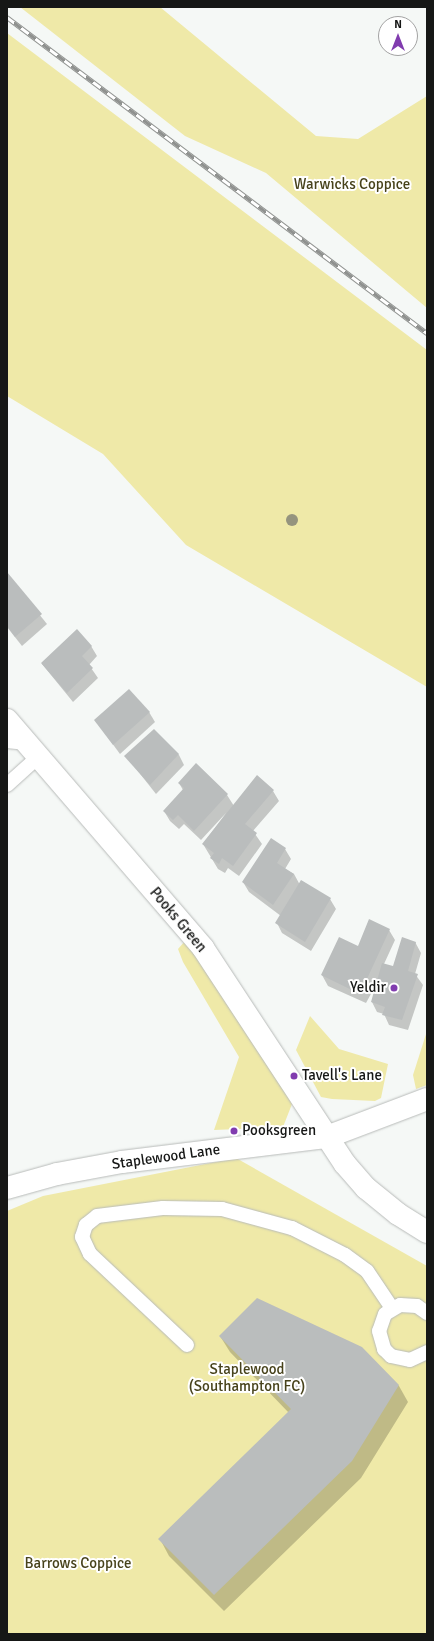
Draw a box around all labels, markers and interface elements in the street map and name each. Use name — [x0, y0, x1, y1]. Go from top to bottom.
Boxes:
north arrow — [378, 16, 418, 56]
text: N — [394, 18, 402, 31]
park label: Warwicks Coppice — [294, 176, 410, 194]
street label: Pooks Green — [146, 884, 210, 956]
place label: Yeldir — [350, 979, 386, 997]
marker: Yeldir — [389, 983, 399, 993]
place label: Tavell's Lane — [302, 1067, 382, 1085]
marker: Tavell's Lane — [289, 1071, 299, 1081]
place label: Pooksgreen — [242, 1122, 316, 1140]
marker: Pooksgreen — [229, 1126, 239, 1136]
street label: Staplewood Lane — [111, 1140, 221, 1174]
park label: Staplewood (Southampton FC) — [189, 1360, 305, 1395]
park label: Barrows Coppice — [25, 1555, 131, 1573]

